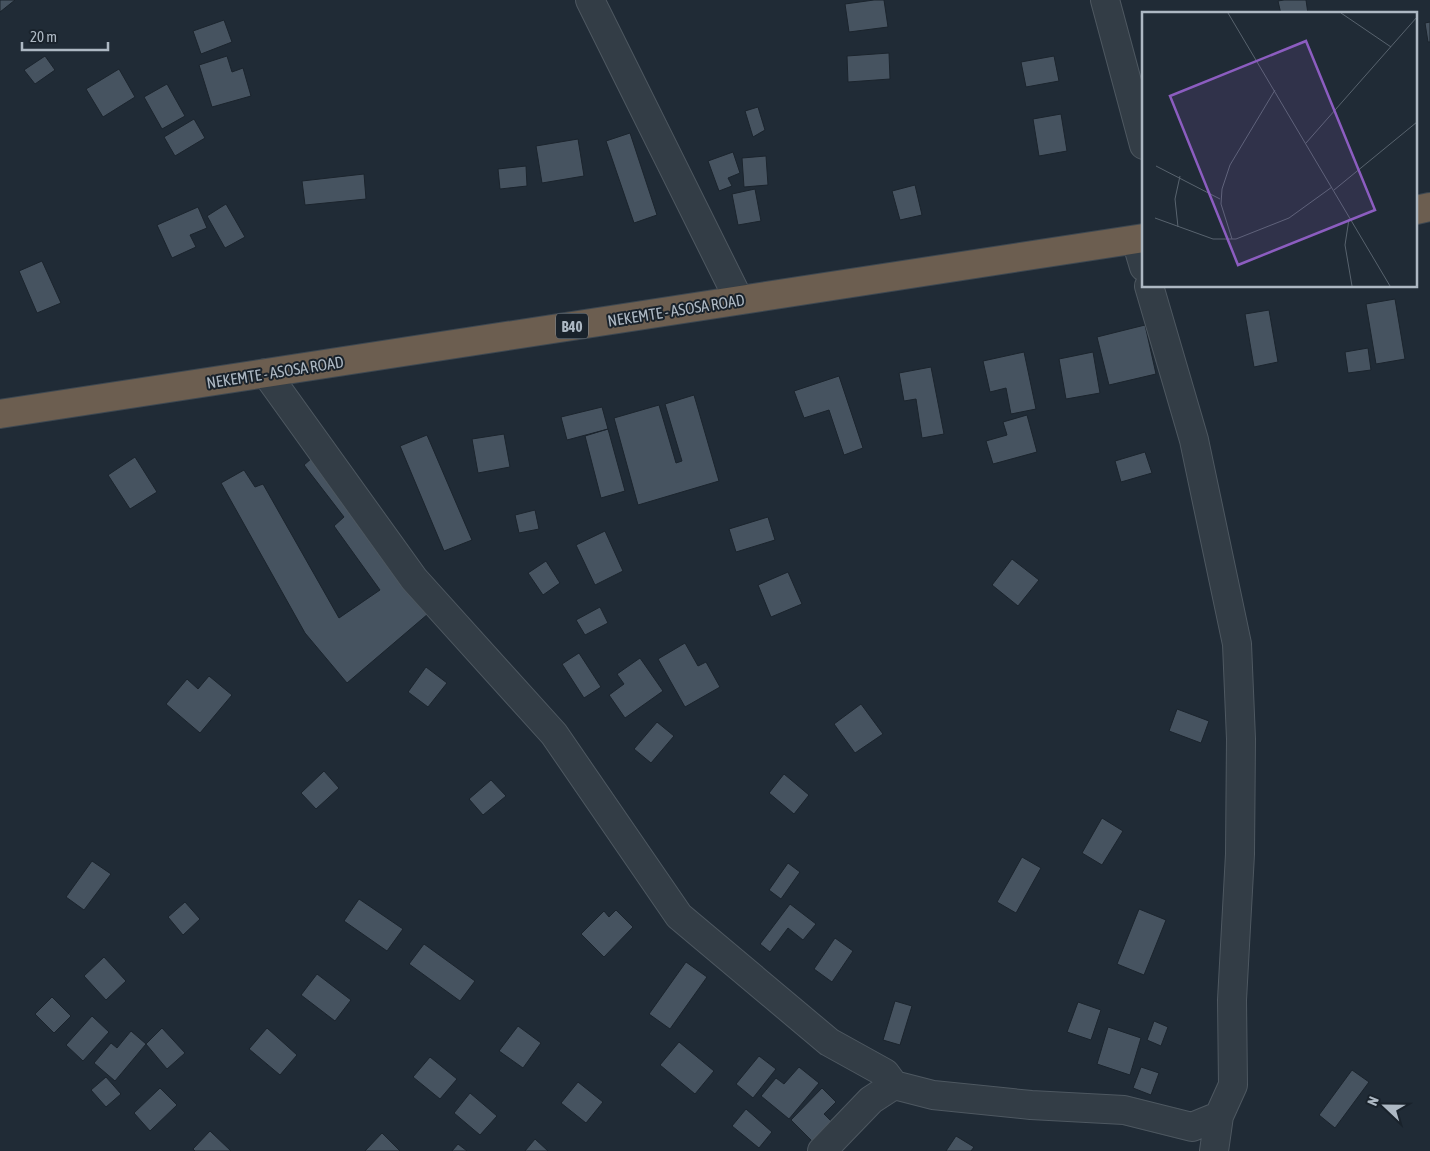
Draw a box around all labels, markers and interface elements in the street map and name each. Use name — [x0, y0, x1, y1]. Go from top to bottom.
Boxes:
inset map — [1142, 12, 1418, 288]
scale bar — [22, 20, 109, 52]
text: 20 m — [30, 28, 57, 45]
street label: NEKEMTE - ASOSA ROAD — [606, 290, 746, 330]
road number: B40 — [556, 314, 588, 338]
street label: NEKEMTE - ASOSA ROAD — [205, 352, 345, 392]
north arrow — [1360, 1081, 1410, 1131]
text: N — [1364, 1094, 1382, 1108]

